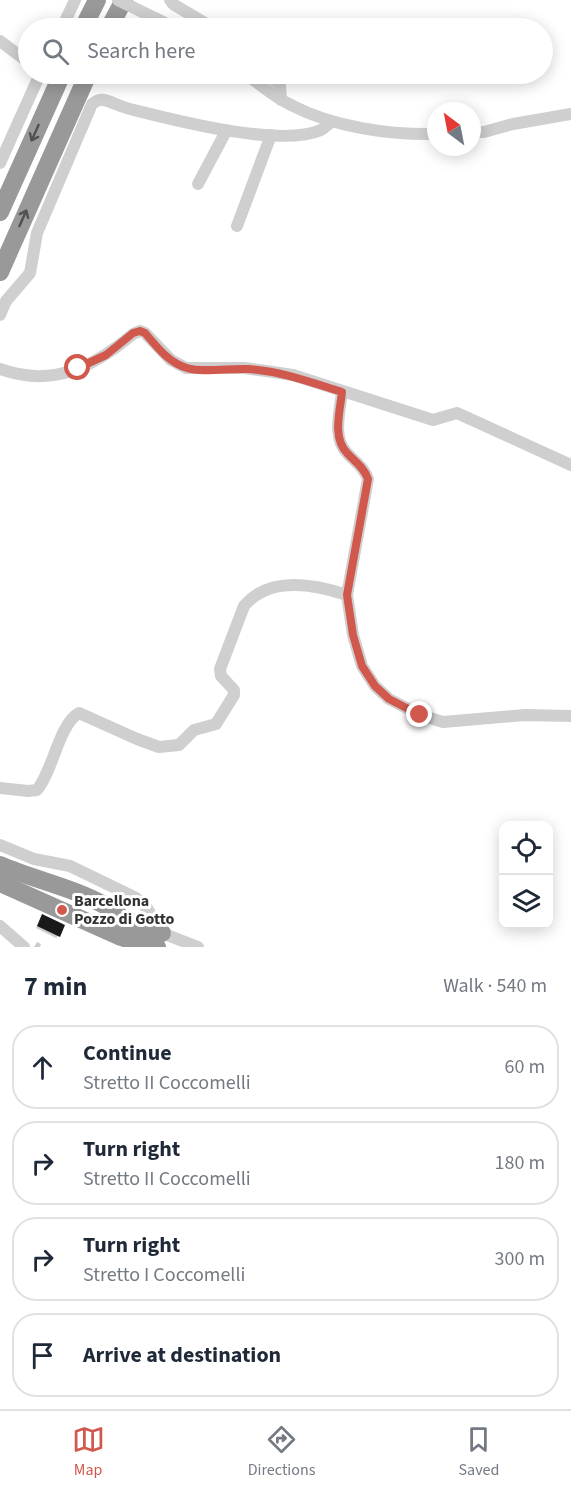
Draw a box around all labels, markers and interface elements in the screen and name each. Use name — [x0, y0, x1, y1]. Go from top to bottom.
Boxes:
search box — [18, 18, 553, 84]
icon: search — [39, 35, 72, 68]
text: Search here — [87, 35, 195, 67]
north arrow — [427, 102, 481, 156]
one-way arrow — [29, 124, 40, 142]
one-way arrow — [18, 210, 30, 228]
route start — [64, 354, 90, 380]
route end — [406, 701, 432, 727]
map controls — [499, 821, 553, 929]
button: locate — [499, 821, 553, 875]
button: layers — [499, 875, 553, 929]
place label: Barcellona Pozzo di Gotto — [74, 890, 175, 930]
marker: Barcellona Pozzo di Gotto — [55, 903, 69, 917]
text: 7 min — [24, 968, 87, 1005]
text: Walk · 540 m — [443, 972, 547, 1000]
text: Continue — [83, 1037, 172, 1069]
icon: ahead — [26, 1051, 59, 1084]
text: 60 m — [505, 1053, 545, 1081]
text: Stretto II Coccomelli — [83, 1069, 251, 1097]
text: Turn right — [83, 1133, 180, 1165]
icon: right — [26, 1147, 59, 1180]
text: 180 m — [495, 1149, 545, 1177]
text: Stretto II Coccomelli — [83, 1165, 251, 1193]
text: Turn right — [83, 1229, 180, 1261]
icon: right — [26, 1243, 59, 1276]
text: 300 m — [495, 1245, 545, 1273]
text: Stretto I Coccomelli — [83, 1261, 246, 1289]
icon: arrive — [26, 1339, 59, 1372]
text: Arrive at destination — [83, 1339, 281, 1371]
tab: Map — [72, 1423, 105, 1481]
tab: Directions — [248, 1423, 315, 1481]
tab: Saved — [459, 1423, 499, 1481]

